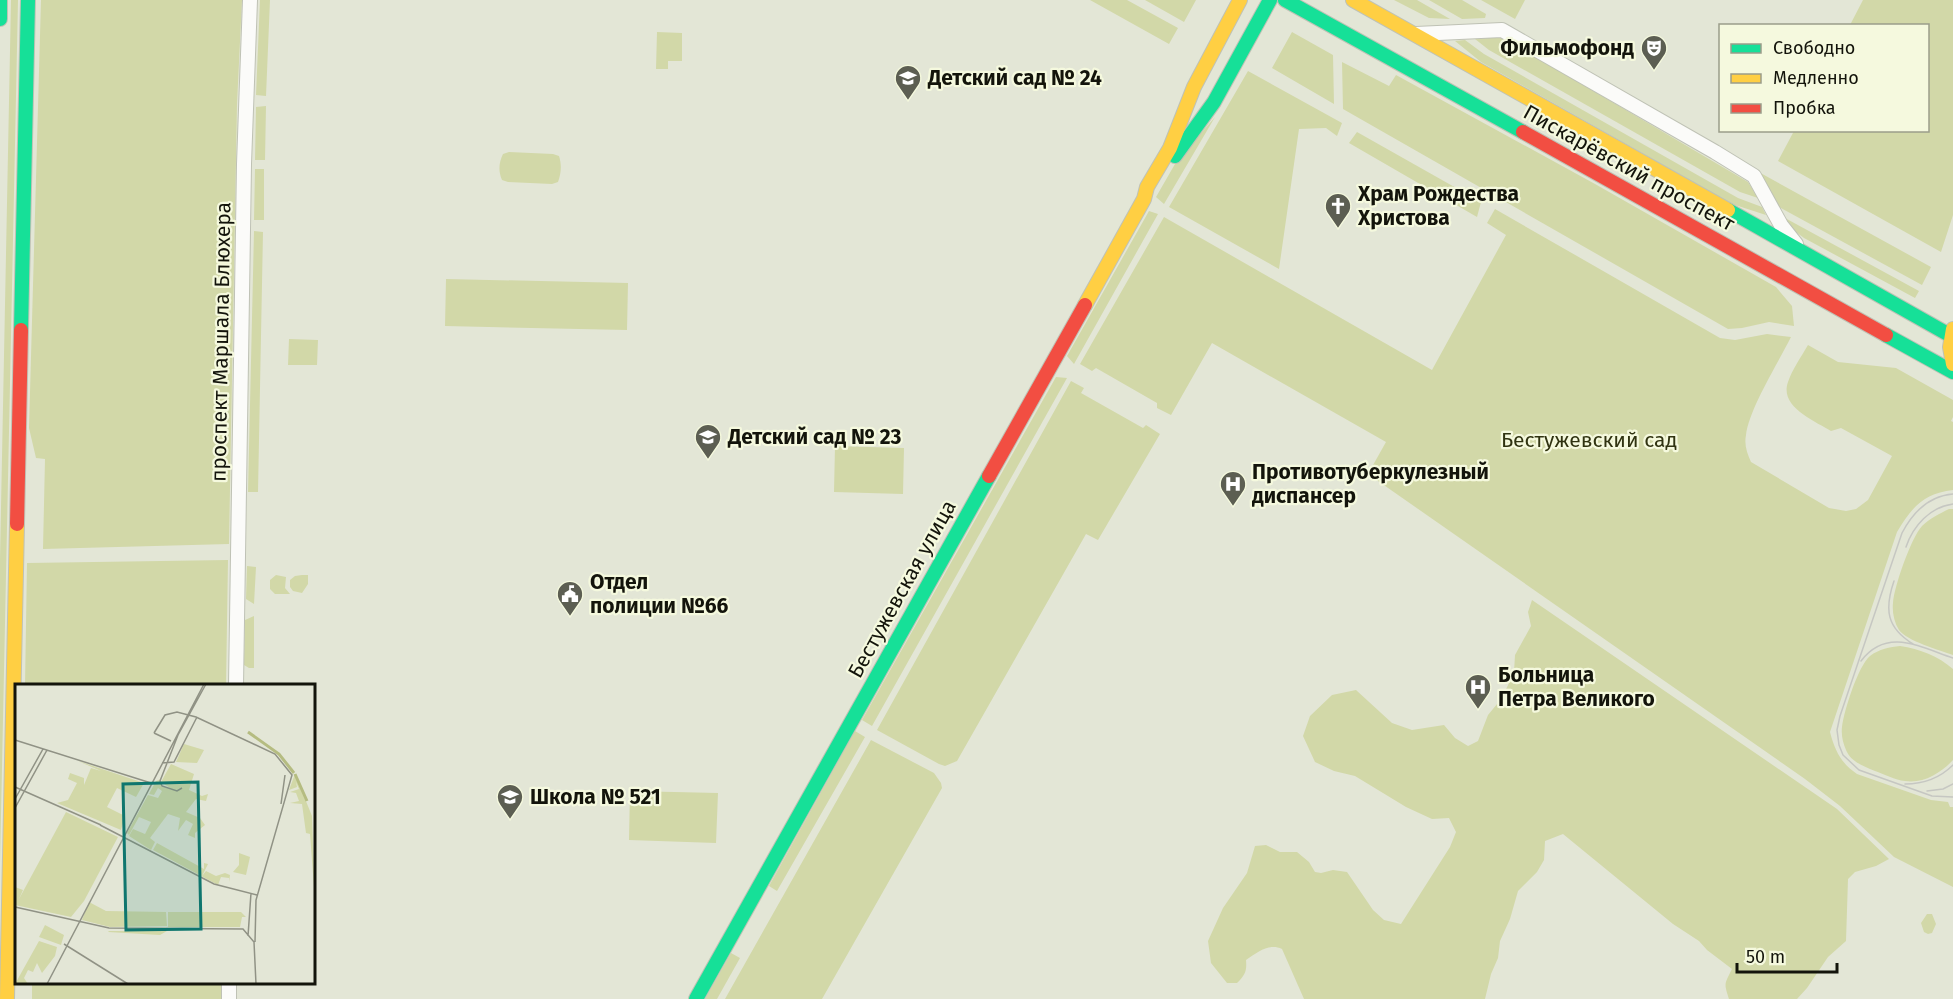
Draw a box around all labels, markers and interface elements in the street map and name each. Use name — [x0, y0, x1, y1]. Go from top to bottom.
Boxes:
legend — [1719, 24, 1929, 132]
theatre icon: Фильмофонд — [1639, 33, 1669, 71]
place label: Фильмофонд — [1501, 35, 1634, 61]
text: Свободно — [1773, 37, 1855, 59]
school or university icon: Детский сад № 24 — [893, 63, 923, 101]
place label: Детский сад № 24 — [927, 65, 1102, 91]
text: Медленно — [1773, 67, 1859, 89]
text: Пробка — [1773, 97, 1836, 119]
street label: Пискарёвский проспект — [1519, 99, 1740, 237]
place label: Храм Рождества Христова — [1357, 181, 1519, 231]
church icon: Храм Рождества Христова — [1323, 191, 1353, 229]
street label: проспект Маршала Блюхера — [206, 202, 236, 482]
school or university icon: Детский сад № 23 — [693, 422, 723, 460]
place label: Детский сад № 23 — [727, 424, 902, 450]
park label: Бестужевский сад — [1501, 427, 1677, 453]
place label: Противотуберкулезный диспансер — [1252, 459, 1489, 509]
hospital icon: Противотуберкулезный диспансер — [1218, 469, 1248, 507]
street label: Бестужевская улица — [842, 496, 962, 682]
place label: Отдел полиции №66 — [590, 569, 729, 619]
public building icon: Отдел полиции №66 — [555, 579, 585, 617]
place label: Больница Петра Великого — [1498, 662, 1655, 712]
hospital icon: Больница Петра Великого — [1463, 672, 1493, 710]
inset map — [15, 684, 315, 984]
school or university icon: Школа № 521 — [495, 782, 525, 820]
place label: Школа № 521 — [530, 784, 661, 810]
scale bar — [1737, 936, 1838, 974]
text: 50 m — [1746, 946, 1785, 968]

